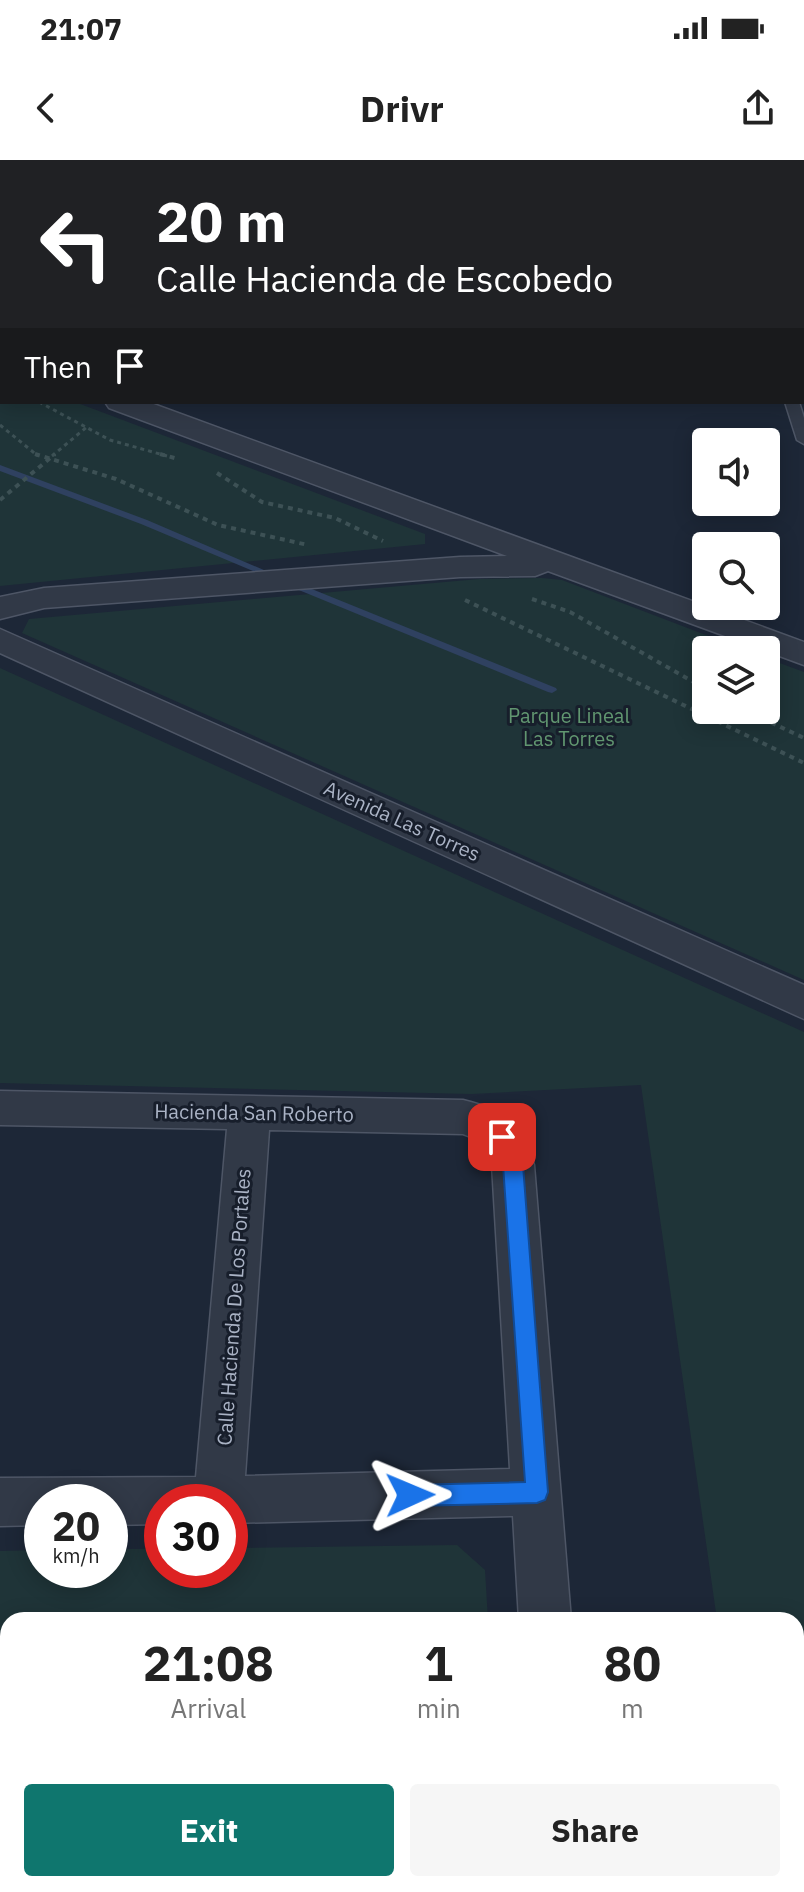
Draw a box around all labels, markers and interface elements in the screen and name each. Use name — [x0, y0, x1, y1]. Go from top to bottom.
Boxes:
text: 21:07 — [40, 9, 122, 48]
text: Drivr — [360, 85, 444, 132]
icon: back — [24, 86, 68, 130]
icon: share — [736, 86, 780, 130]
text: 20 m — [156, 185, 286, 257]
icon: left — [24, 192, 128, 296]
text: Calle Hacienda de Escobedo — [156, 255, 613, 302]
icon: arrive — [108, 344, 152, 388]
text: Then — [24, 347, 92, 386]
map controls — [692, 428, 780, 724]
button: sound — [692, 428, 780, 516]
button: search — [692, 532, 780, 620]
button: layers — [692, 636, 780, 724]
park label: Parque Lineal Las Torres — [508, 702, 630, 752]
street label: Avenida Las Torres — [320, 774, 485, 867]
street label: Hacienda San Roberto — [154, 1097, 354, 1128]
pin — [468, 1103, 536, 1171]
icon: arrive — [480, 1115, 524, 1159]
street label: Calle Hacienda De Los Portales — [210, 1168, 257, 1446]
position arrow — [368, 1453, 452, 1537]
speed limit sign: 30 — [144, 1484, 248, 1588]
text: 20 — [52, 1500, 100, 1552]
text: km/h — [52, 1542, 100, 1569]
text: 21:08 — [143, 1632, 274, 1694]
text: 1 — [424, 1632, 453, 1694]
text: 80 — [604, 1632, 661, 1694]
text: Arrival — [170, 1691, 246, 1725]
text: min — [417, 1691, 461, 1725]
text: m — [621, 1691, 644, 1725]
button: Exit — [24, 1784, 394, 1876]
button: Share — [410, 1784, 780, 1876]

